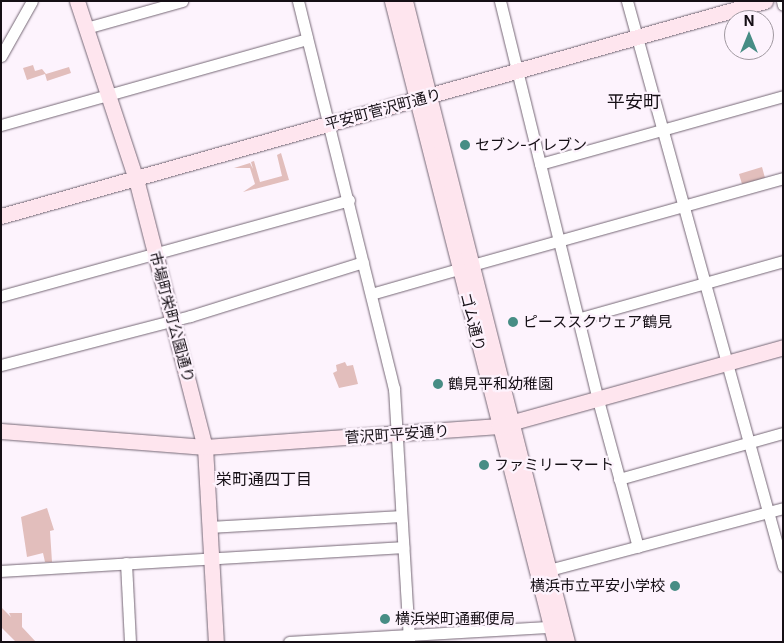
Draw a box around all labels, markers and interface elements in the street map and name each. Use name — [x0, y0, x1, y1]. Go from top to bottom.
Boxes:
north arrow — [724, 10, 774, 60]
text: N — [744, 12, 754, 29]
street label: 平安町菅沢町通り — [323, 85, 443, 133]
district label: 平安町 — [607, 91, 661, 113]
place label: セブン-イレブン — [475, 136, 587, 154]
marker: セブン-イレブン — [459, 139, 471, 151]
street label: 市場町栄町公園通り — [146, 249, 198, 385]
street label: ゴム通り — [457, 291, 489, 353]
place label: ピーススクウェア鶴見 — [523, 313, 673, 331]
marker: ピーススクウェア鶴見 — [507, 316, 519, 328]
place label: 鶴見平和幼稚園 — [448, 375, 553, 393]
marker: 鶴見平和幼稚園 — [432, 378, 444, 390]
street label: 菅沢町平安通り — [344, 421, 450, 447]
place label: ファミリーマート — [494, 456, 614, 474]
marker: ファミリーマート — [478, 459, 490, 471]
district label: 栄町通四丁目 — [216, 469, 312, 489]
place label: 横浜市立平安小学校 — [530, 577, 665, 595]
marker: 横浜市立平安小学校 — [669, 580, 681, 592]
place label: 横浜栄町通郵便局 — [395, 610, 515, 628]
marker: 横浜栄町通郵便局 — [379, 613, 391, 625]

